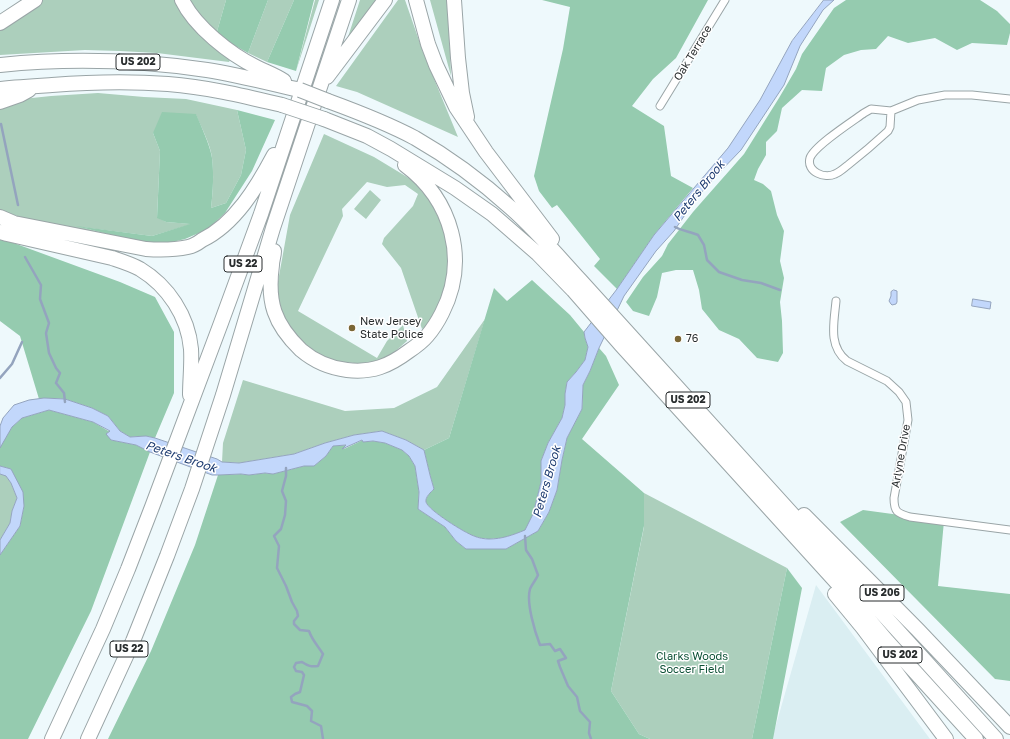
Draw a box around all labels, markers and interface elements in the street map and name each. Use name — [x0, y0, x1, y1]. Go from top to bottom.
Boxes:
street label: Oak Terrace — [671, 23, 715, 83]
road number: US 202 — [116, 54, 160, 70]
water label: Peters Brook — [670, 158, 728, 224]
road number: US 22 — [224, 256, 262, 272]
place label: New Jersey State Police — [360, 315, 423, 341]
marker: New Jersey State Police — [347, 323, 357, 333]
place label: 76 — [686, 332, 698, 346]
marker: 76 — [673, 334, 683, 344]
road number: US 202 — [666, 392, 710, 408]
street label: Arlyne Drive — [889, 423, 913, 489]
water label: Peters Brook — [144, 438, 218, 476]
water label: Peters Brook — [530, 444, 564, 520]
road number: US 206 — [860, 585, 904, 601]
road number: US 22 — [110, 641, 148, 657]
road number: US 202 — [878, 647, 922, 663]
park label: Clarks Woods Soccer Field — [656, 650, 728, 676]

